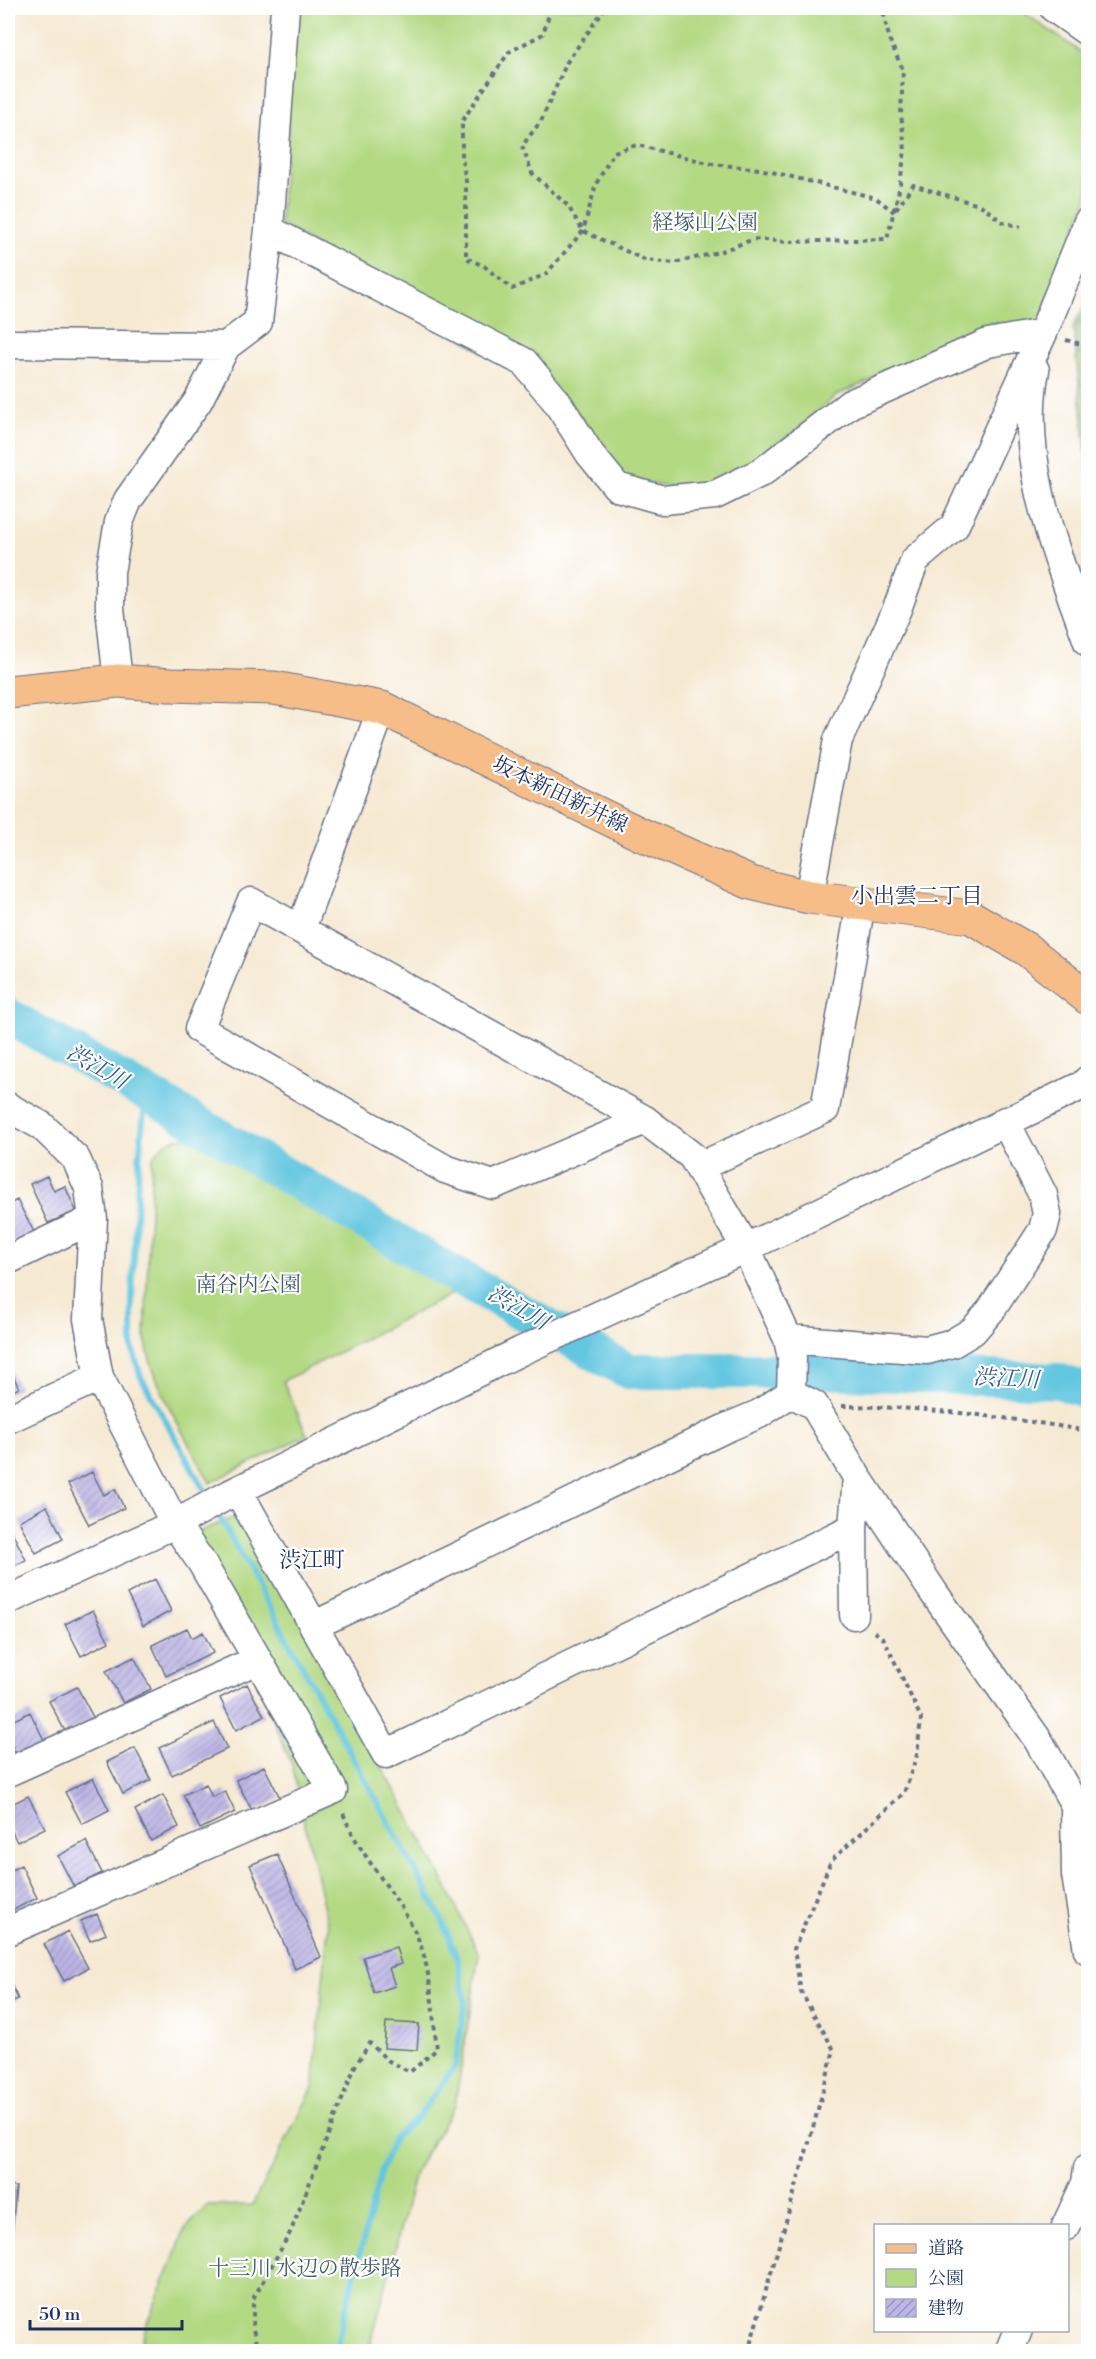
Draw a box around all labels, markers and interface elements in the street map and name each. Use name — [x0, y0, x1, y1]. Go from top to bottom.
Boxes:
park label: 経塚山公園 — [653, 210, 758, 236]
street label: 坂本新田新井線 — [488, 751, 632, 839]
district label: 小出雲二丁目 — [851, 883, 983, 910]
water label: 渋江川 — [62, 1039, 134, 1096]
park label: 南谷内公園 — [196, 1272, 301, 1298]
water label: 渋江川 — [483, 1280, 555, 1337]
water label: 渋江川 — [972, 1364, 1042, 1394]
district label: 渋江町 — [279, 1547, 345, 1574]
legend — [874, 2224, 1069, 2332]
text: 道路 — [928, 2237, 964, 2260]
park label: 十三川 水辺の散歩路 — [208, 2256, 402, 2282]
text: 公園 — [928, 2267, 964, 2290]
scale bar — [30, 2293, 182, 2331]
text: 建物 — [928, 2297, 964, 2320]
text: 50 m — [39, 2303, 81, 2326]

